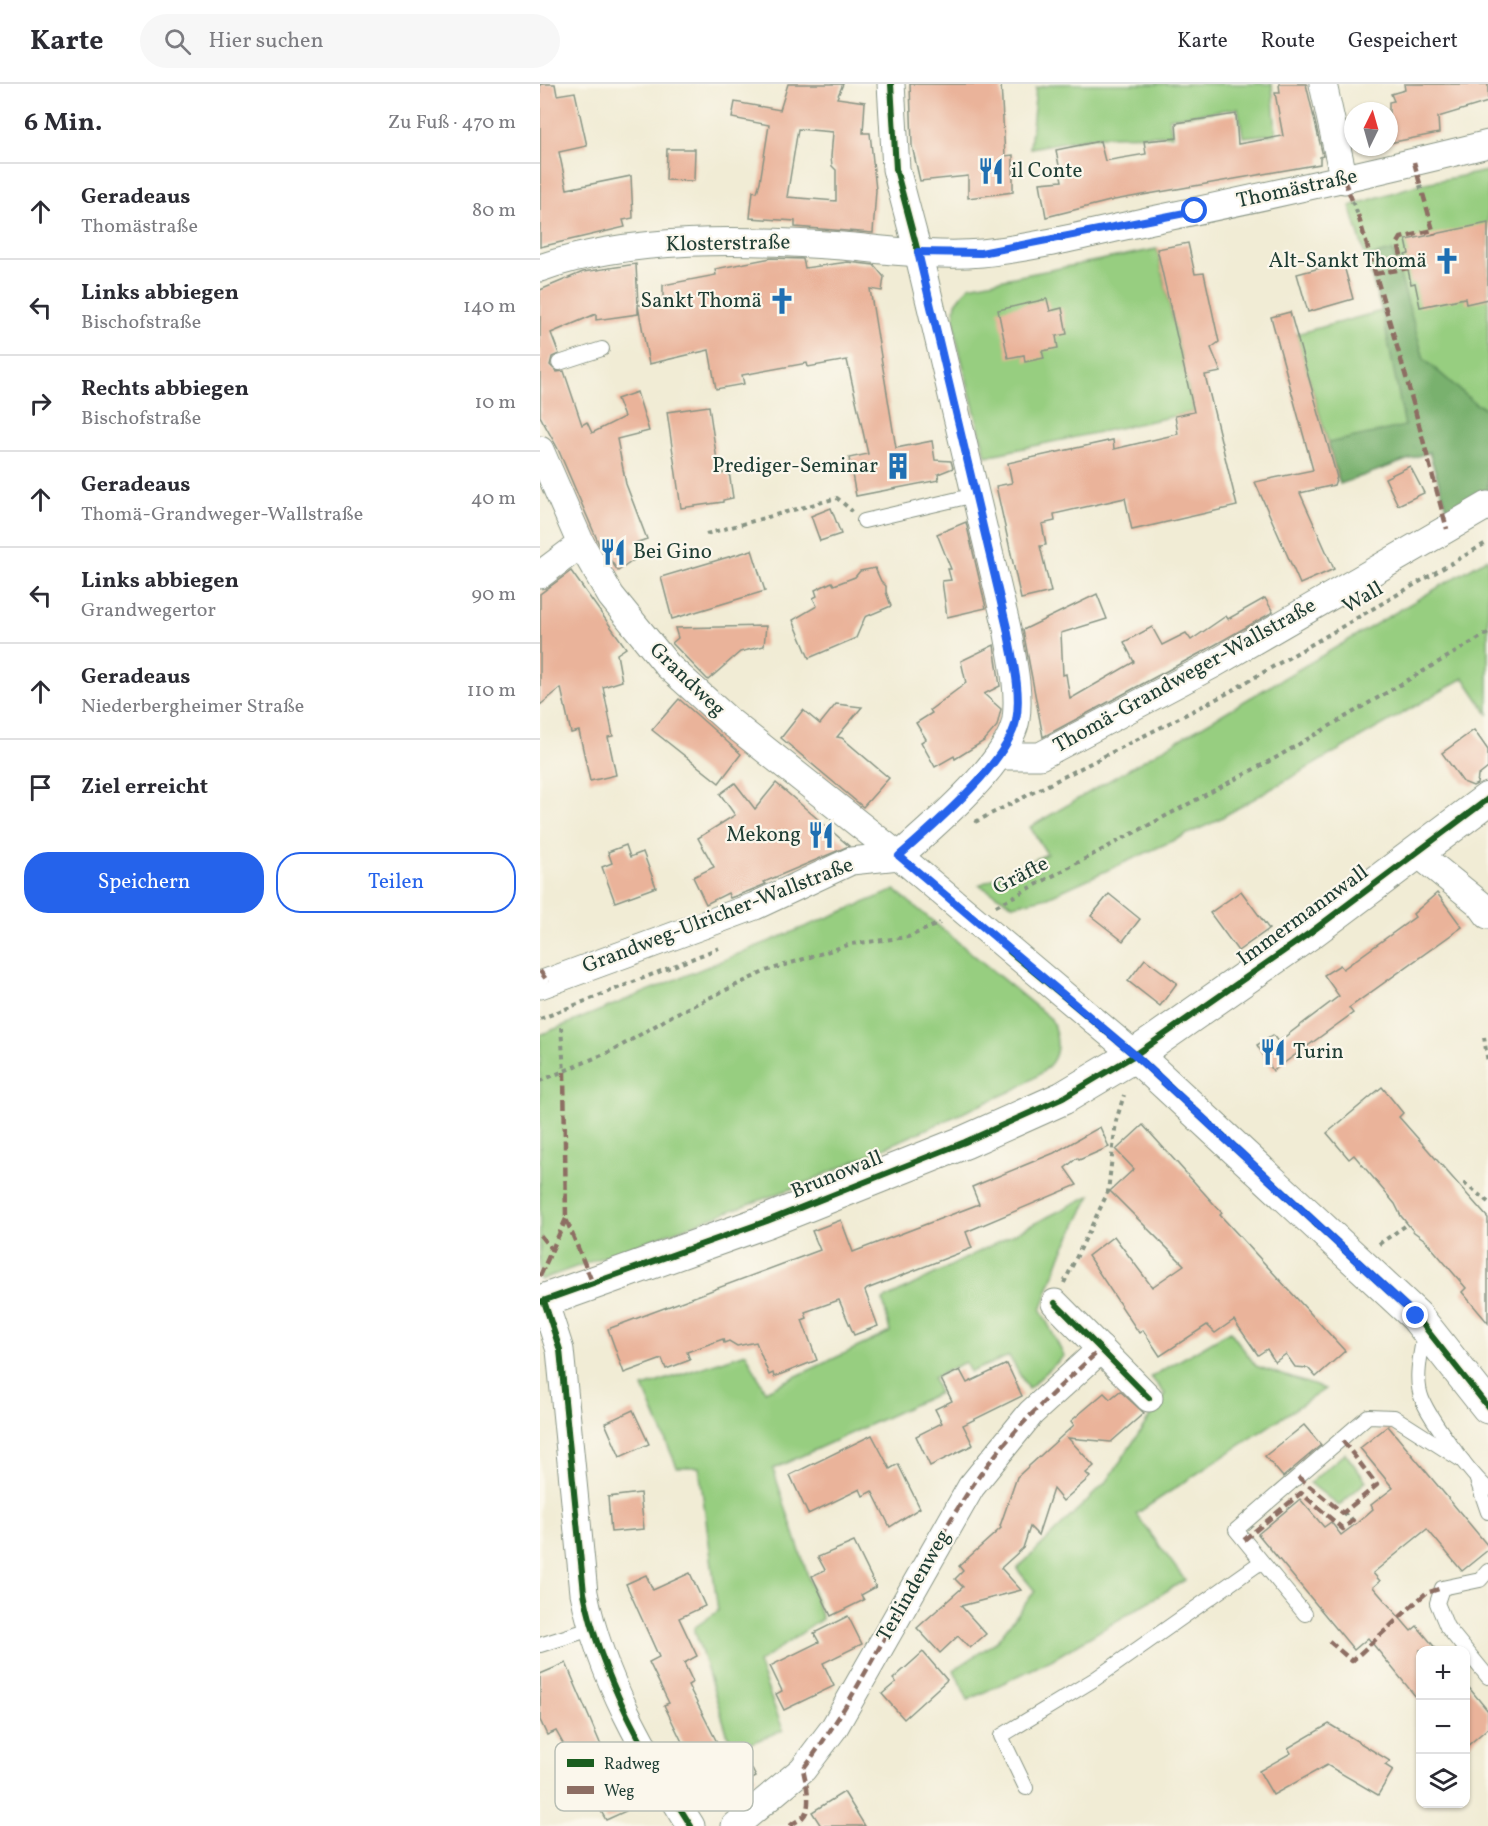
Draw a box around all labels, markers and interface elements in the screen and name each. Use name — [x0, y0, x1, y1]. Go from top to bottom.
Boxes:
search box — [140, 14, 560, 68]
text: Karte — [30, 22, 104, 61]
icon: search — [161, 25, 194, 58]
text: Hier suchen — [209, 26, 324, 57]
text: Karte — [1177, 27, 1228, 56]
text: Route — [1261, 27, 1315, 56]
text: Gespeichert — [1348, 27, 1458, 56]
north arrow — [1344, 102, 1398, 156]
text: 6 Min. — [24, 105, 102, 141]
text: Zu Fuß · 470 m — [388, 109, 516, 137]
restaurant icon: il Conte — [976, 156, 1006, 186]
place label: il Conte — [1011, 157, 1082, 186]
street label: Thomästraße — [1234, 162, 1360, 216]
text: Geradeaus — [81, 182, 191, 213]
icon: ahead — [24, 195, 57, 228]
text: 80 m — [472, 197, 516, 225]
route start — [1181, 197, 1207, 223]
text: Thomästraße — [81, 213, 198, 241]
street label: Klosterstraße — [665, 228, 791, 260]
church icon: Alt-Sankt Thomä — [1432, 246, 1462, 276]
place label: Alt-Sankt Thomä — [1269, 247, 1427, 276]
text: Links abbiegen — [81, 278, 239, 309]
church icon: Sankt Thomä — [767, 286, 797, 316]
place label: Sankt Thomä — [640, 287, 762, 316]
icon: left — [24, 291, 57, 324]
text: 140 m — [463, 293, 516, 321]
text: Bischofstraße — [81, 309, 201, 337]
text: Rechts abbiegen — [81, 374, 249, 405]
icon: right — [24, 387, 57, 420]
text: 10 m — [475, 389, 516, 417]
text: Bischofstraße — [81, 405, 201, 433]
building icon: Prediger-Seminar — [883, 451, 913, 481]
place label: Prediger-Seminar — [712, 452, 878, 481]
text: Geradeaus — [81, 470, 191, 501]
icon: ahead — [24, 483, 57, 516]
text: 40 m — [471, 485, 516, 513]
text: Thomä-Grandweger-Wallstraße — [81, 501, 363, 529]
restaurant icon: Bei Gino — [598, 537, 628, 567]
place label: Bei Gino — [633, 538, 712, 567]
text: Links abbiegen — [81, 566, 239, 597]
street label: Wall — [1337, 575, 1389, 621]
icon: left — [24, 579, 57, 612]
text: 90 m — [472, 581, 516, 609]
street label: Thomä-Grandweger-Wallstraße — [1048, 591, 1322, 761]
text: Grandwegertor — [81, 597, 216, 625]
street label: Grandweg — [643, 636, 731, 724]
text: Geradeaus — [81, 662, 191, 693]
icon: ahead — [24, 675, 57, 708]
text: 110 m — [467, 677, 516, 705]
text: Niederbergheimer Straße — [81, 693, 304, 721]
icon: arrive — [24, 771, 57, 804]
text: Ziel erreicht — [81, 772, 208, 803]
restaurant icon: Mekong — [806, 820, 836, 850]
place label: Mekong — [726, 821, 801, 850]
street label: Gräfte — [988, 850, 1054, 902]
street label: Grandweg-Ulricher-Wallstraße — [578, 851, 858, 981]
button: Speichern — [24, 852, 264, 913]
button: Teilen — [276, 852, 516, 913]
street label: Immermannwall — [1231, 858, 1375, 974]
restaurant icon: Turin — [1258, 1037, 1288, 1067]
place label: Turin — [1293, 1038, 1344, 1067]
street label: Brunowall — [787, 1143, 887, 1207]
route end — [1402, 1302, 1428, 1328]
street label: Terlindenweg — [870, 1525, 958, 1647]
map controls — [1416, 1646, 1470, 1808]
button: + — [1416, 1646, 1470, 1700]
button: − — [1416, 1700, 1470, 1754]
legend — [555, 1742, 753, 1811]
text: Radweg — [604, 1754, 660, 1776]
button: layers — [1416, 1754, 1470, 1808]
text: Weg — [604, 1781, 635, 1803]

